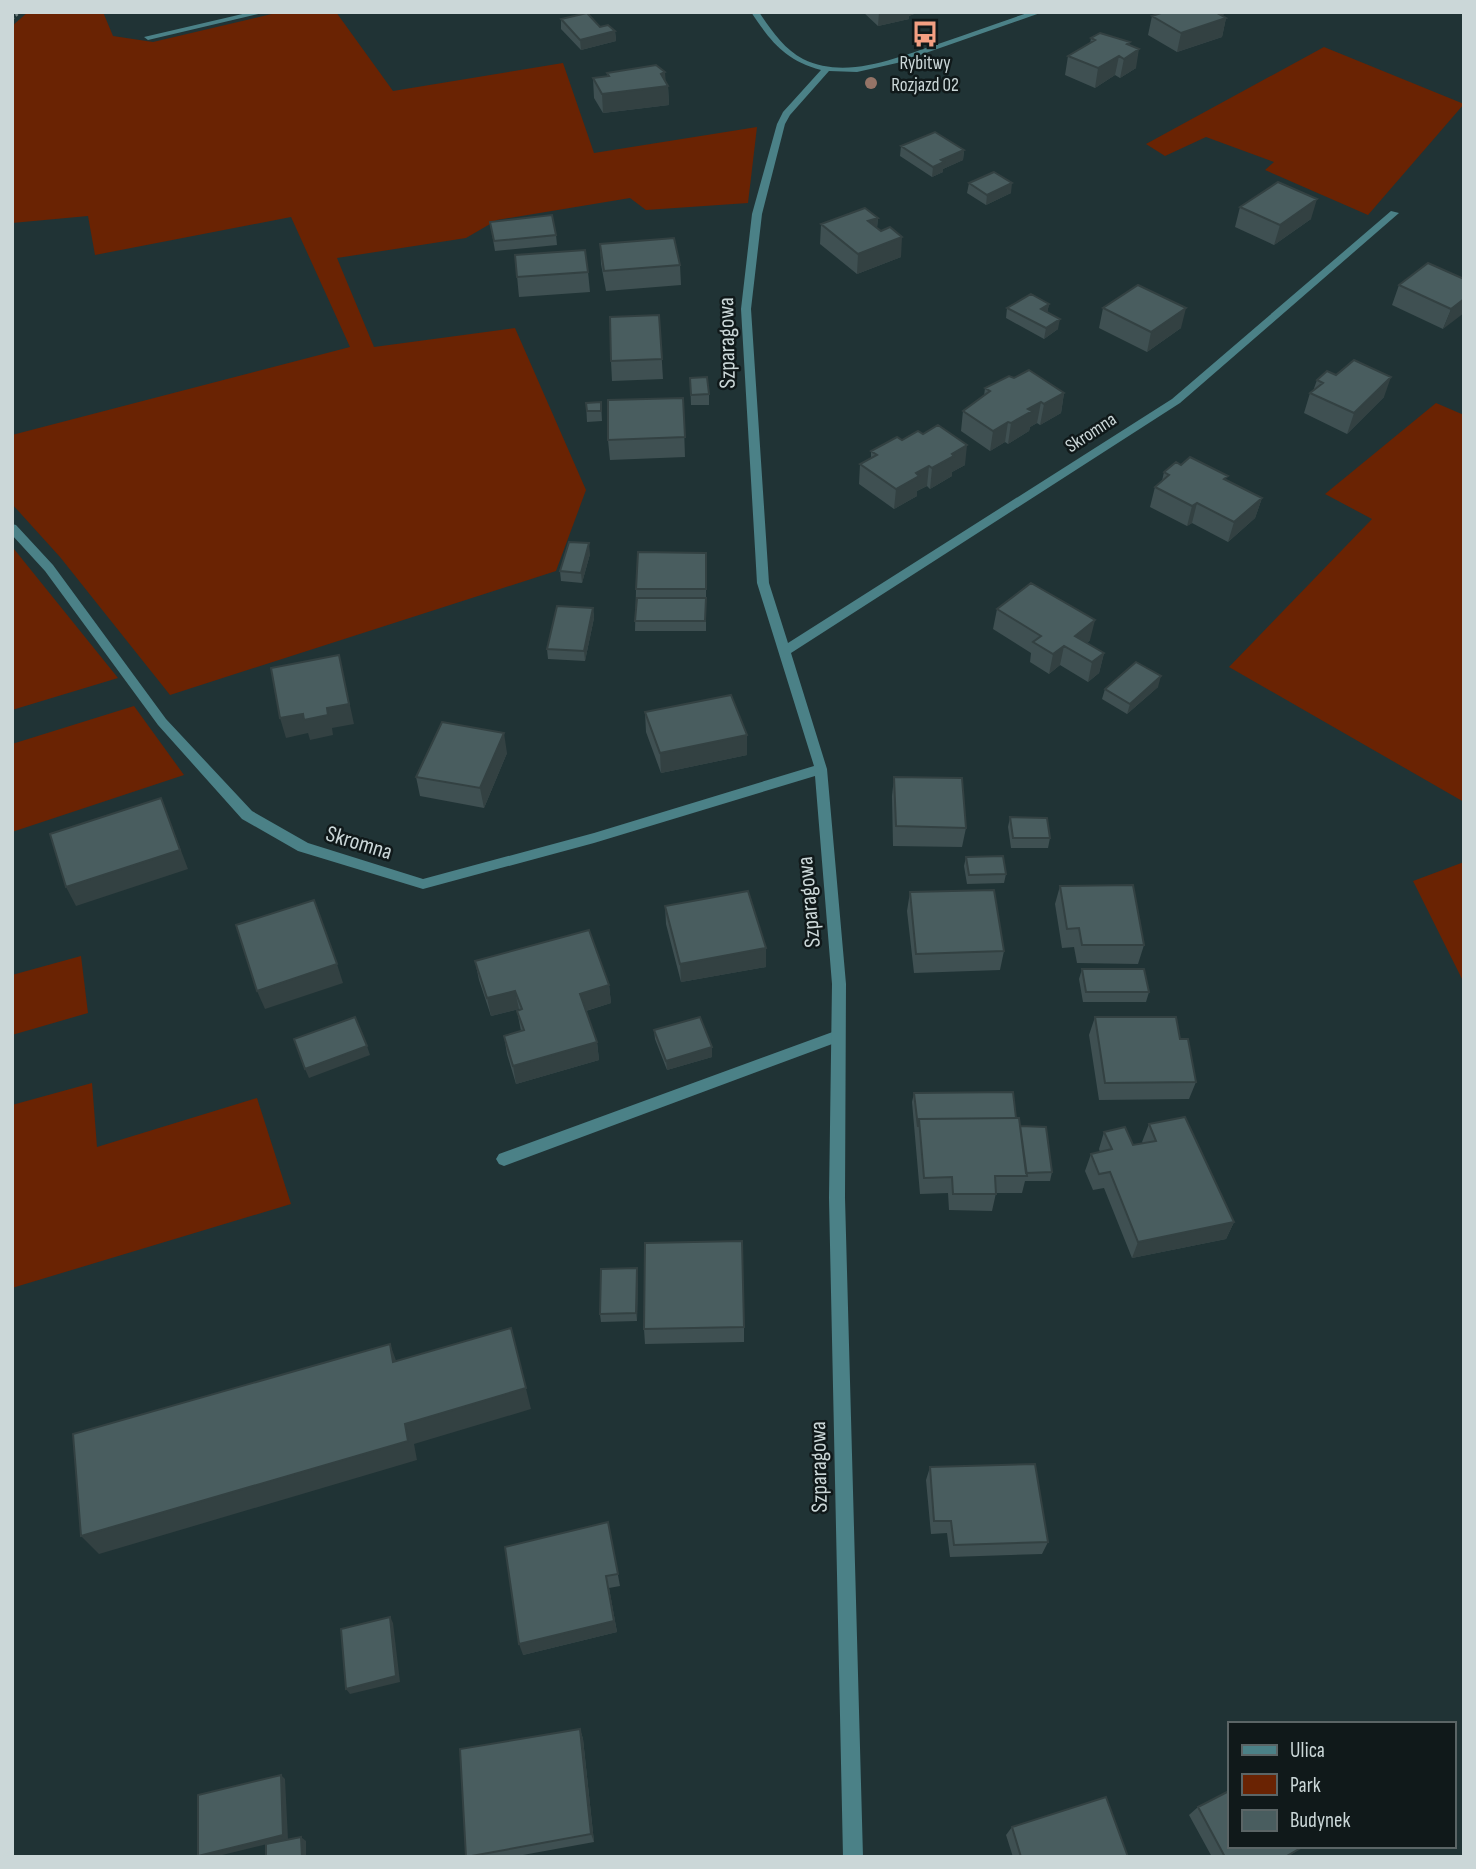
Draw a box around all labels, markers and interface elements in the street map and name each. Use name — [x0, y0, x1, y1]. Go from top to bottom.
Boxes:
bus stop icon: Rybitwy Rozjazd 02 — [910, 19, 940, 49]
place label: Rybitwy Rozjazd 02 — [891, 52, 959, 97]
street label: Szparagowa — [712, 297, 742, 389]
street label: Skromna — [1061, 408, 1121, 458]
street label: Skromna — [322, 820, 396, 866]
street label: Szparagowa — [791, 855, 827, 949]
street label: Szparagowa — [804, 1421, 834, 1513]
legend — [1228, 1722, 1455, 1848]
text: Ulica — [1290, 1738, 1325, 1763]
text: Park — [1290, 1773, 1321, 1798]
text: Budynek — [1290, 1808, 1350, 1833]

